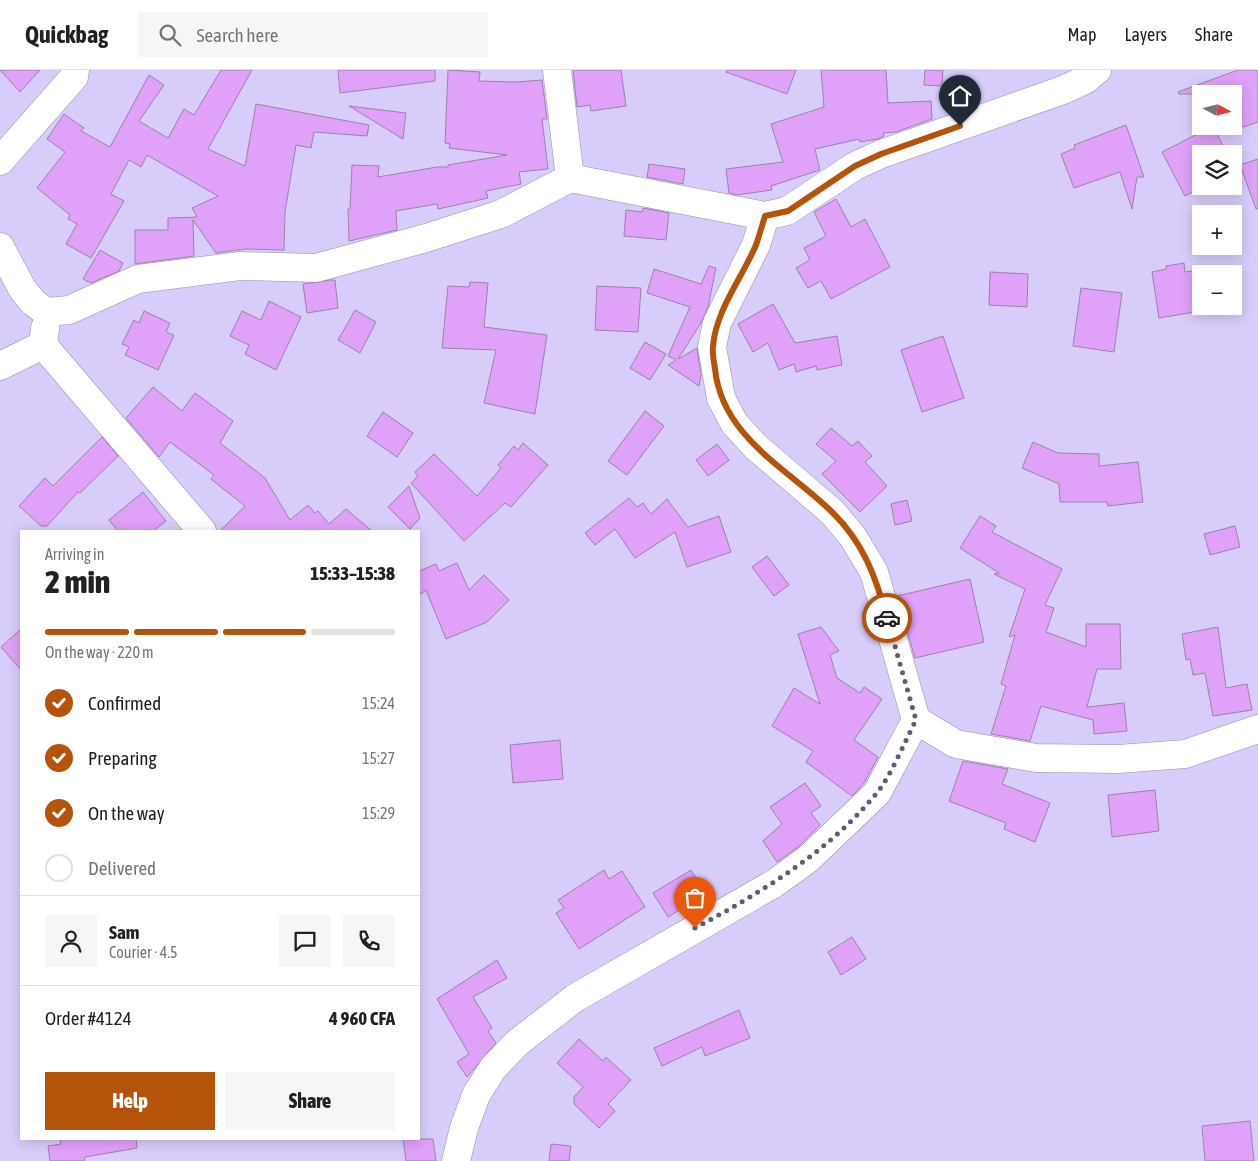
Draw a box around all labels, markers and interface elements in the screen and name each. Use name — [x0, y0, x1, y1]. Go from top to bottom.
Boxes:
search box — [138, 12, 488, 57]
text: Quickbag — [25, 21, 108, 48]
icon: search — [156, 21, 184, 49]
text: Search here — [196, 24, 278, 46]
text: Map — [1067, 24, 1096, 45]
text: Layers — [1124, 24, 1167, 45]
text: Share — [1195, 24, 1233, 45]
pin — [939, 75, 981, 126]
icon: home — [946, 82, 974, 110]
north arrow — [1192, 85, 1242, 135]
map controls — [1192, 85, 1242, 315]
button: layers — [1192, 145, 1242, 195]
button: + — [1192, 205, 1242, 255]
button: − — [1192, 265, 1242, 315]
text: Arriving in — [45, 545, 105, 563]
text: 15:33–15:38 — [310, 562, 395, 584]
text: 2 min — [45, 563, 110, 600]
courier — [862, 593, 912, 643]
icon: car — [873, 604, 901, 632]
text: On the way · 220 m — [45, 643, 154, 661]
icon: check — [45, 689, 73, 717]
text: Confirmed — [88, 692, 161, 714]
text: 15:24 — [362, 694, 395, 712]
icon: check — [45, 744, 73, 772]
text: Preparing — [88, 747, 157, 769]
text: 15:27 — [362, 749, 395, 767]
icon: check — [45, 799, 73, 827]
text: On the way — [88, 802, 165, 824]
text: 15:29 — [362, 804, 395, 822]
text: Delivered — [88, 857, 156, 879]
pin — [674, 877, 716, 928]
icon: bag — [681, 884, 709, 912]
button: person — [45, 915, 97, 967]
button: chat — [279, 915, 331, 967]
button: phone — [343, 915, 395, 967]
text: Sam — [109, 921, 140, 943]
text: Courier · 4.5 — [109, 943, 178, 961]
text: Order #4124 — [45, 1007, 132, 1029]
text: 4 960 CFA — [329, 1007, 395, 1029]
button: Help — [45, 1072, 215, 1130]
button: Share — [225, 1072, 395, 1130]

